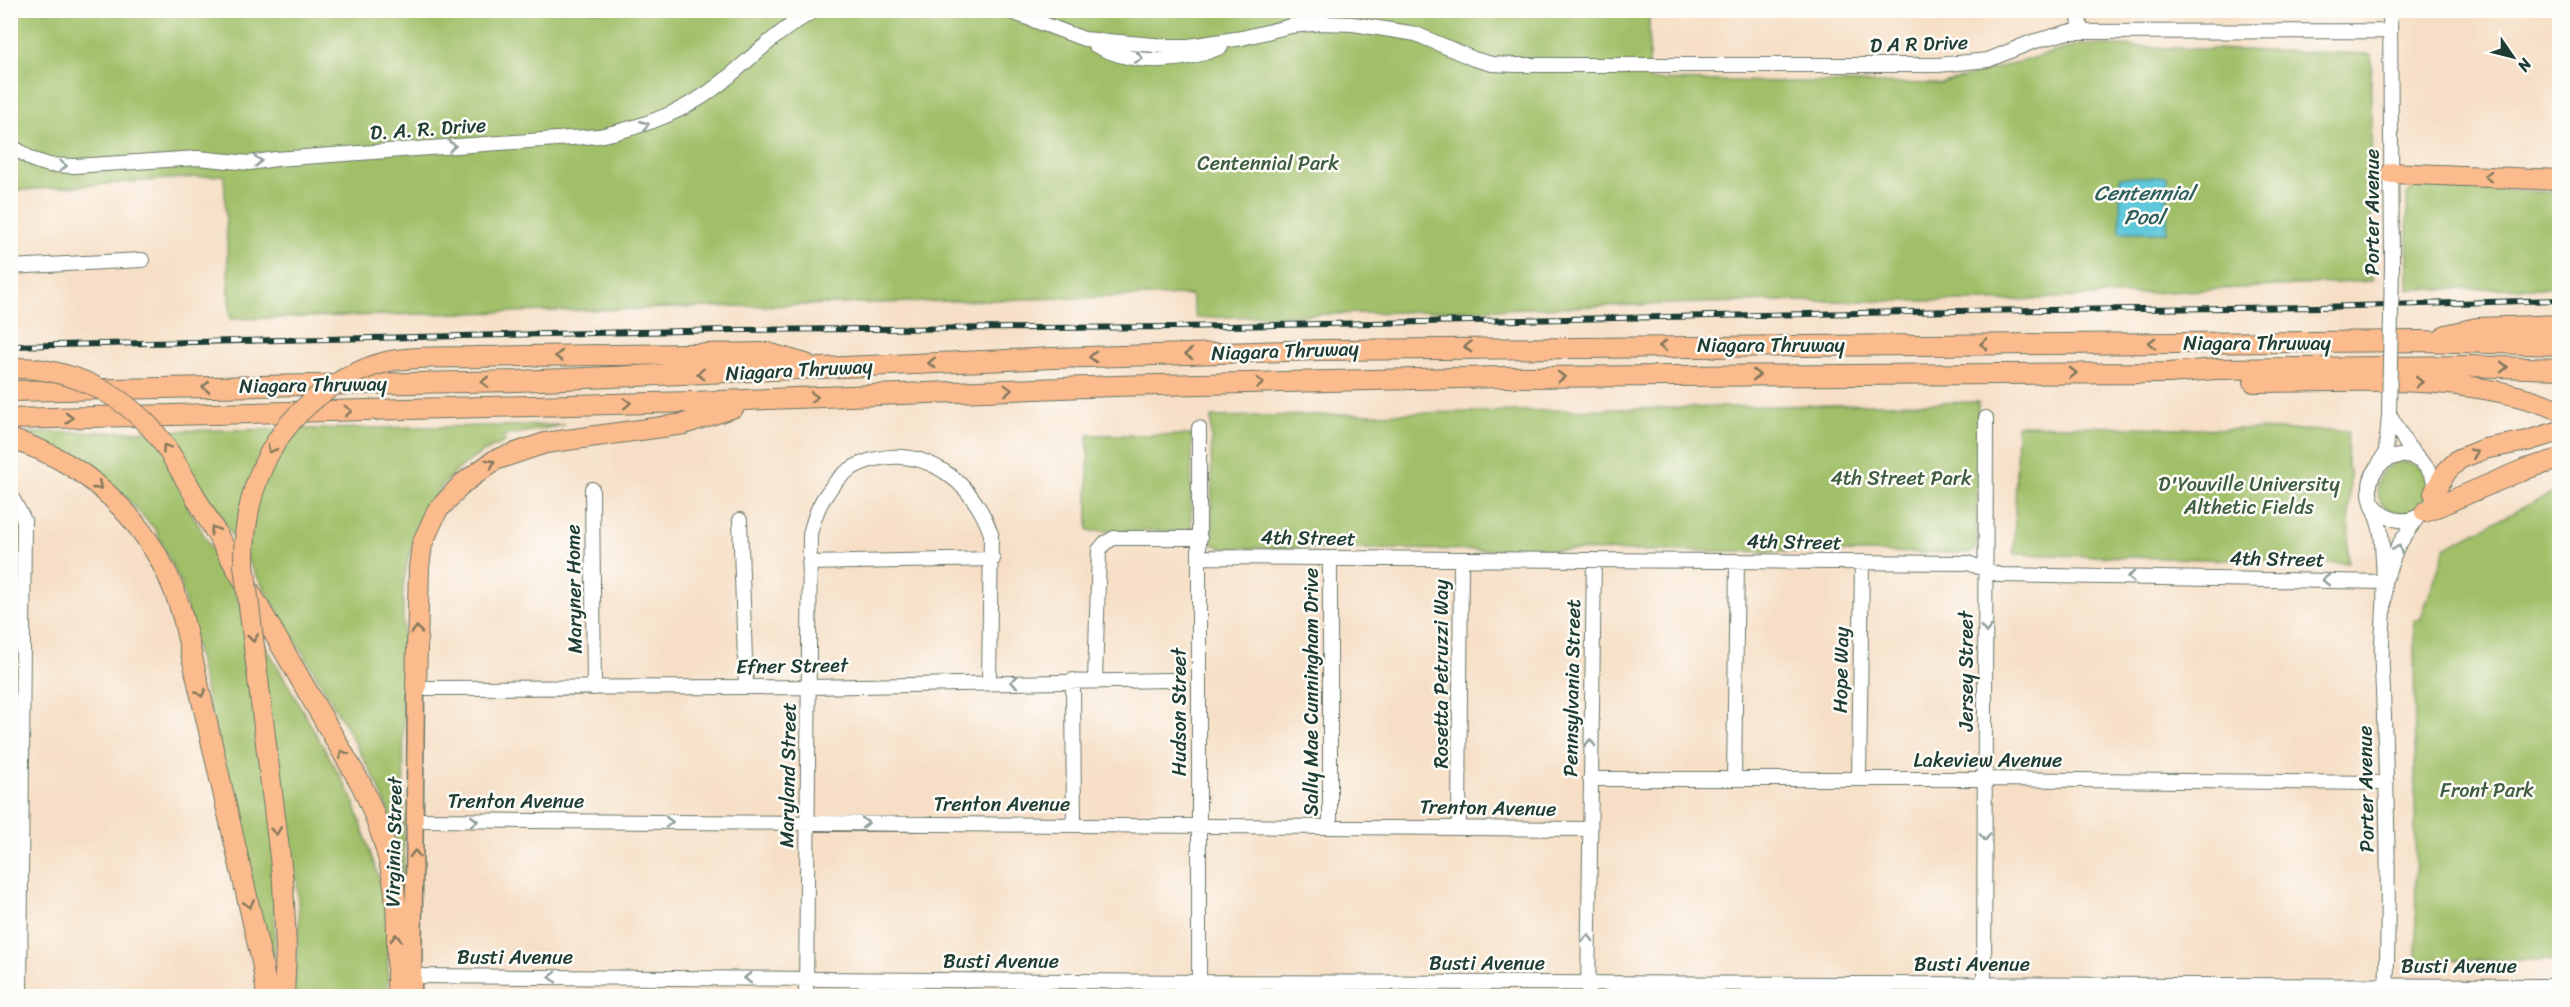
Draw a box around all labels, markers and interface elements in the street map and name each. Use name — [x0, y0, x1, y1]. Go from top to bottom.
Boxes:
street label: D A R Drive — [1869, 25, 1969, 63]
north arrow — [2483, 27, 2543, 87]
one-way arrow — [1134, 51, 1144, 64]
text: N — [2509, 52, 2541, 79]
street label: D. A. R. Drive — [369, 107, 487, 151]
one-way arrow — [639, 119, 650, 132]
one-way arrow — [448, 140, 457, 153]
park label: Centennial Park — [1197, 146, 1339, 181]
street label: Porter Avenue — [2355, 149, 2390, 275]
one-way arrow — [253, 156, 262, 168]
one-way arrow — [59, 159, 68, 172]
one-way arrow — [2483, 169, 2492, 182]
water label: Centennial Pool — [2094, 174, 2199, 236]
street label: Niagara Thruway — [2183, 326, 2332, 361]
street label: Niagara Thruway — [1697, 328, 1846, 363]
street label: Niagara Thruway — [1211, 331, 1360, 371]
one-way arrow — [2148, 337, 2157, 349]
one-way arrow — [1980, 338, 1989, 350]
one-way arrow — [1659, 340, 1668, 352]
one-way arrow — [1464, 341, 1473, 354]
one-way arrow — [1185, 347, 1194, 360]
one-way arrow — [555, 349, 564, 362]
street label: Niagara Thruway — [724, 349, 874, 391]
one-way arrow — [1089, 350, 1098, 363]
one-way arrow — [928, 357, 937, 370]
one-way arrow — [2500, 361, 2509, 373]
street label: Niagara Thruway — [239, 366, 388, 404]
one-way arrow — [2068, 367, 2077, 379]
one-way arrow — [696, 368, 705, 381]
one-way arrow — [1751, 369, 1760, 381]
one-way arrow — [1556, 371, 1565, 383]
one-way arrow — [480, 375, 489, 388]
one-way arrow — [2415, 375, 2424, 388]
one-way arrow — [1255, 376, 1264, 389]
one-way arrow — [201, 381, 210, 393]
one-way arrow — [1004, 383, 1013, 396]
one-way arrow — [809, 391, 818, 403]
one-way arrow — [622, 397, 631, 410]
one-way arrow — [343, 405, 352, 417]
one-way arrow — [64, 412, 73, 424]
one-way arrow — [267, 442, 279, 453]
one-way arrow — [162, 444, 173, 455]
one-way arrow — [2468, 448, 2479, 460]
one-way arrow — [485, 459, 495, 470]
park label: 4th Street Park — [1830, 461, 1972, 496]
park label: D'Youville University Althetic Fields — [2158, 467, 2340, 525]
one-way arrow — [91, 479, 102, 490]
street label: 4th Street — [1260, 520, 1356, 556]
street label: Maryner Home — [555, 524, 593, 654]
street label: 4th Street — [1746, 524, 1842, 560]
one-way arrow — [210, 526, 221, 536]
street label: 4th Street — [2229, 541, 2325, 577]
one-way arrow — [2391, 544, 2403, 555]
street label: Sally Mae Cunningham Drive — [1294, 568, 1329, 816]
one-way arrow — [2126, 571, 2135, 583]
one-way arrow — [2321, 573, 2330, 586]
street label: Rosetta Petruzzi Way — [1424, 579, 1459, 769]
street label: Pennsylvania Street — [1553, 598, 1591, 777]
street label: Jersey Street — [1949, 610, 1984, 732]
one-way arrow — [411, 625, 424, 634]
one-way arrow — [1980, 625, 1992, 634]
street label: Hope Way — [1823, 626, 1859, 714]
one-way arrow — [246, 633, 259, 642]
street label: Hudson Street — [1162, 647, 1197, 776]
street label: Efner Street — [736, 648, 849, 684]
one-way arrow — [1010, 676, 1019, 688]
one-way arrow — [193, 688, 206, 698]
street label: Maryland Street — [769, 702, 807, 848]
street label: Porter Avenue — [2347, 725, 2385, 853]
one-way arrow — [1584, 739, 1596, 748]
street label: Lakeview Avenue — [1914, 743, 2062, 778]
one-way arrow — [339, 749, 350, 760]
park label: Front Park — [2440, 773, 2534, 808]
street label: Virginia Street — [375, 776, 413, 907]
street label: Trenton Avenue — [448, 784, 584, 819]
street label: Trenton Avenue — [934, 787, 1070, 822]
street label: Trenton Avenue — [1419, 789, 1557, 827]
one-way arrow — [469, 815, 478, 827]
one-way arrow — [664, 816, 673, 828]
one-way arrow — [861, 817, 870, 829]
one-way arrow — [270, 827, 282, 836]
one-way arrow — [1979, 833, 1991, 842]
one-way arrow — [409, 850, 421, 859]
one-way arrow — [242, 898, 255, 908]
one-way arrow — [390, 934, 403, 943]
one-way arrow — [1582, 934, 1594, 943]
street label: Busti Avenue — [457, 940, 573, 975]
street label: Busti Avenue — [943, 944, 1059, 979]
street label: Busti Avenue — [1429, 946, 1545, 981]
street label: Busti Avenue — [1914, 947, 2030, 982]
street label: Busti Avenue — [2401, 949, 2517, 984]
one-way arrow — [548, 971, 557, 983]
one-way arrow — [743, 972, 752, 984]

